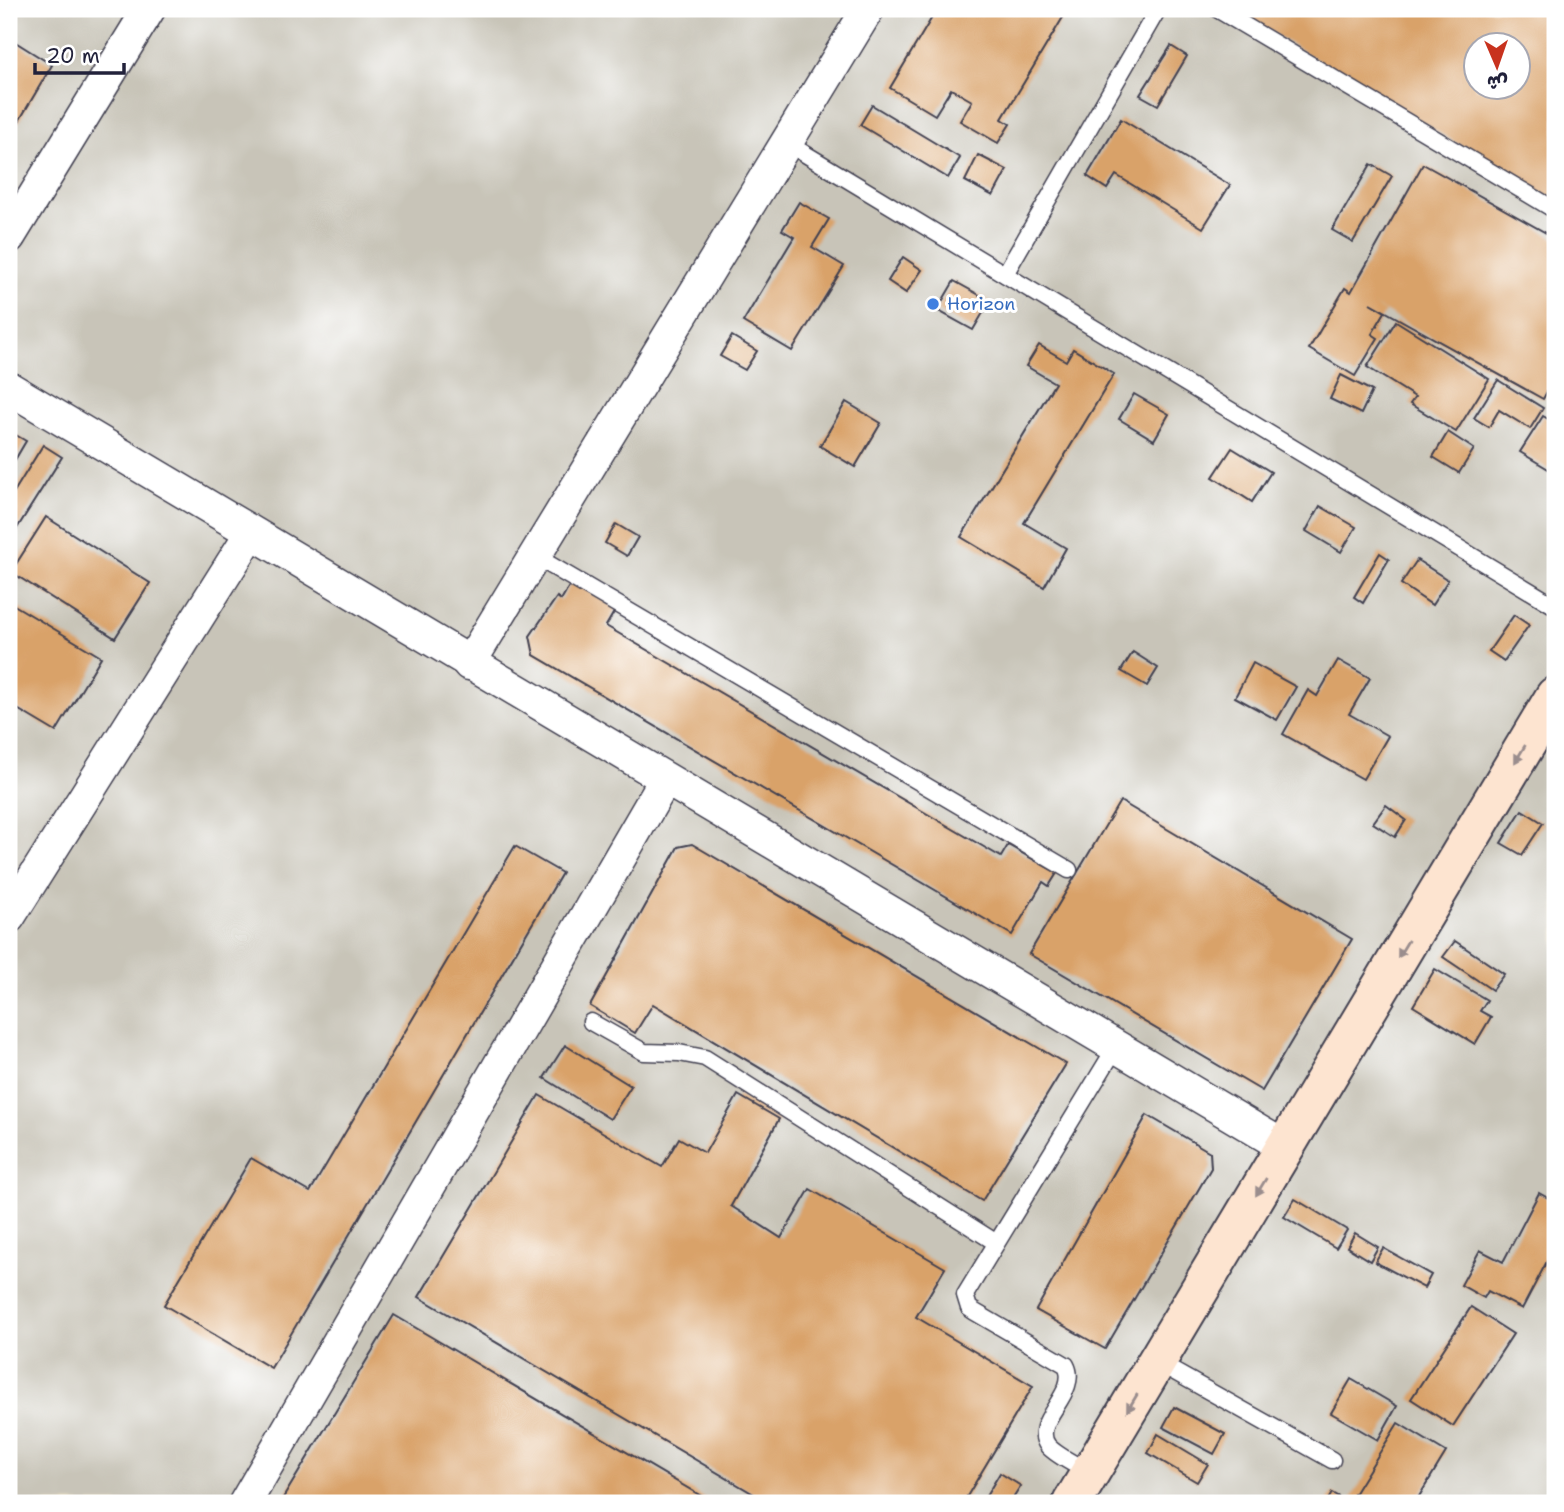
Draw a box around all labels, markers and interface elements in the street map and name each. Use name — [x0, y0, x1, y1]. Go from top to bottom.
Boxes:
scale bar — [35, 32, 124, 76]
north arrow — [1462, 32, 1532, 102]
text: 20 m — [46, 42, 100, 70]
text: ش — [1487, 70, 1508, 95]
place label: Horizon — [947, 292, 1015, 316]
marker: Horizon — [925, 296, 941, 312]
one-way arrow — [1514, 745, 1526, 764]
one-way arrow — [1397, 940, 1410, 959]
one-way arrow — [1255, 1177, 1268, 1196]
one-way arrow — [1126, 1393, 1138, 1412]

